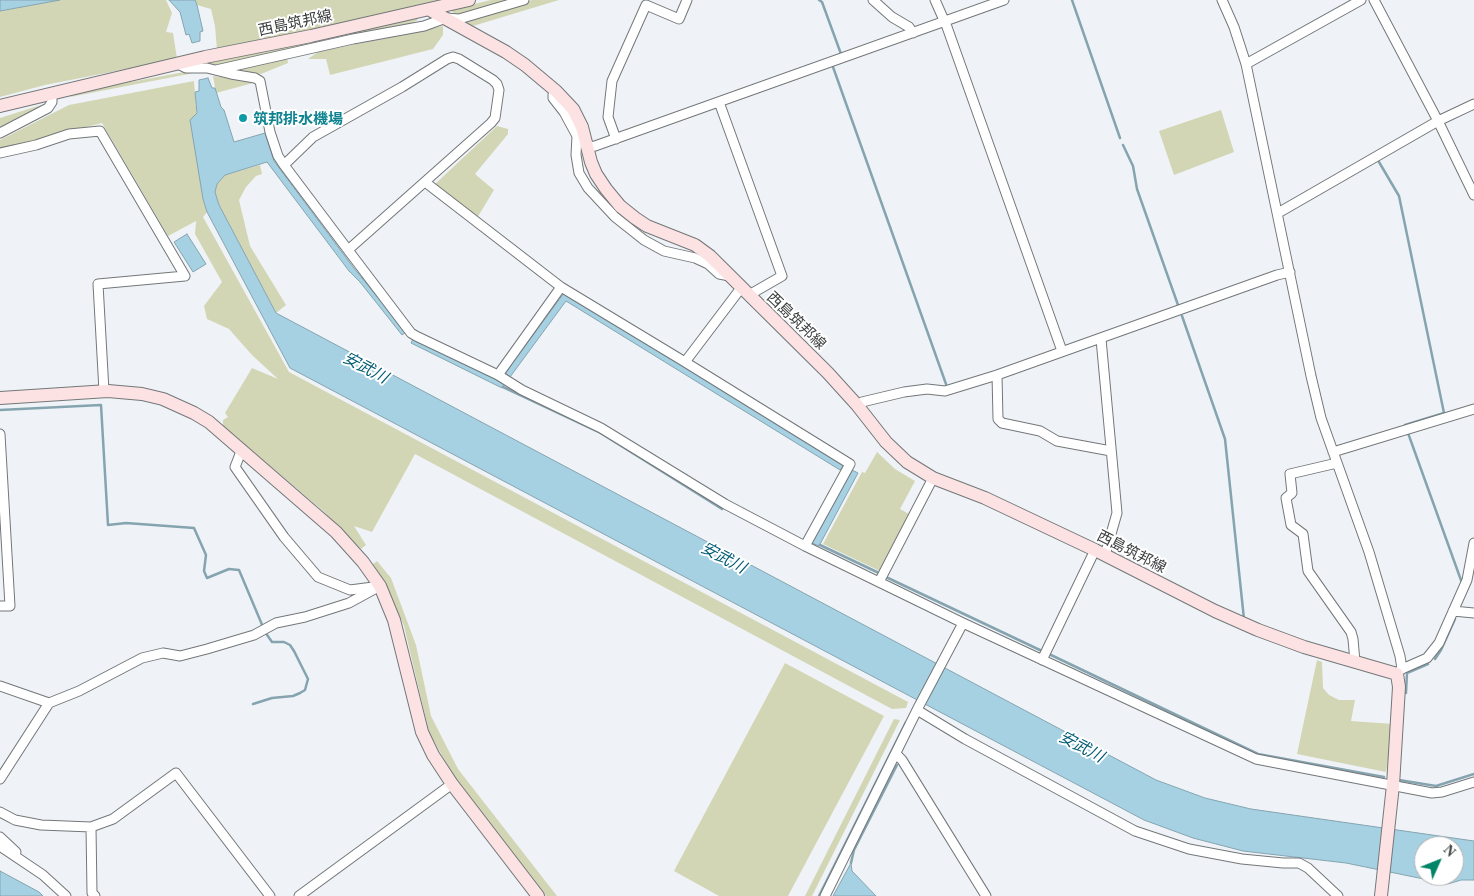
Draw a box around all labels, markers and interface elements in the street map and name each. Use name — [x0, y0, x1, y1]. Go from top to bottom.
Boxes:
street label: 西島筑邦線 — [256, 5, 334, 39]
place label: 筑邦排水機場 — [253, 109, 343, 127]
marker: 筑邦排水機場 — [237, 112, 249, 124]
street label: 西島筑邦線 — [764, 287, 830, 353]
water label: 安武川 — [340, 347, 392, 387]
street label: 西島筑邦線 — [1095, 526, 1169, 576]
water label: 安武川 — [698, 537, 750, 577]
water label: 安武川 — [1056, 726, 1108, 766]
north arrow — [1414, 836, 1464, 886]
text: N — [1441, 842, 1458, 860]

